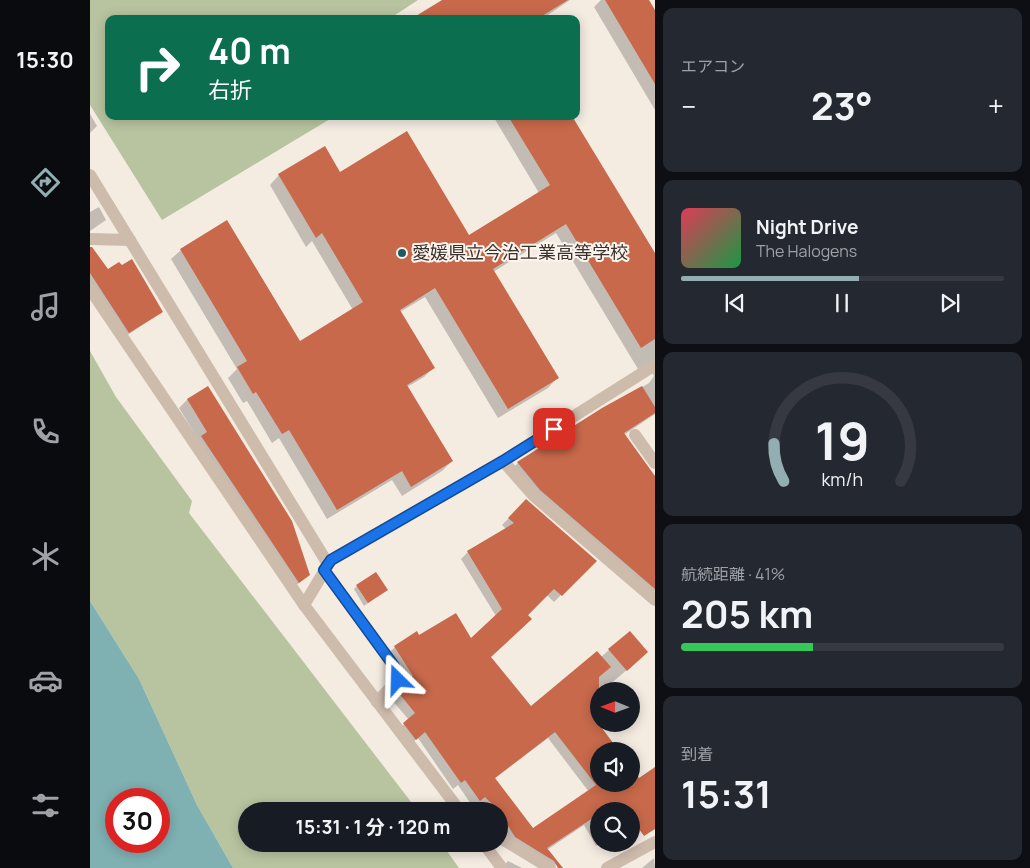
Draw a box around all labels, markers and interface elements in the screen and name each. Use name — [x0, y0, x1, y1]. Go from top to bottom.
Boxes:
text: 40 m — [208, 27, 291, 75]
icon: right — [125, 35, 190, 100]
text: 15:30 — [16, 45, 74, 75]
text: エアコン — [681, 55, 745, 77]
text: 右折 — [208, 75, 252, 105]
text: 23° — [811, 79, 873, 131]
text: − — [681, 87, 696, 125]
text: + — [988, 87, 1004, 125]
icon: directions — [28, 165, 63, 200]
text: Night Drive — [756, 214, 858, 240]
place label: 愛媛県立今治工業高等学校 — [412, 240, 628, 264]
text: The Halogens — [756, 240, 857, 262]
marker: 愛媛県立今治工業高等学校 — [396, 247, 408, 259]
icon: music — [28, 289, 63, 324]
icon: previous — [721, 289, 749, 317]
icon: pause — [828, 289, 856, 317]
icon: next — [936, 289, 964, 317]
text: 19 — [815, 405, 870, 476]
pin — [533, 408, 575, 450]
icon: phone — [28, 414, 63, 449]
icon: arrive — [540, 415, 568, 443]
text: km/h — [822, 467, 863, 491]
icon: climate — [28, 539, 63, 574]
text: 航続距離 · 41% — [681, 563, 785, 585]
text: 205 km — [681, 587, 813, 639]
position arrow — [371, 653, 423, 705]
icon: car — [28, 663, 63, 698]
north arrow — [590, 682, 640, 732]
map controls — [590, 682, 640, 852]
button: sound — [590, 742, 640, 792]
text: 到着 — [681, 743, 713, 765]
text: 15:31 — [681, 767, 772, 819]
icon: filters — [28, 788, 63, 823]
speed limit sign: 30 — [105, 788, 170, 853]
button: search — [590, 802, 640, 852]
text: 15:31 · 1 分 · 120 m — [296, 814, 450, 840]

